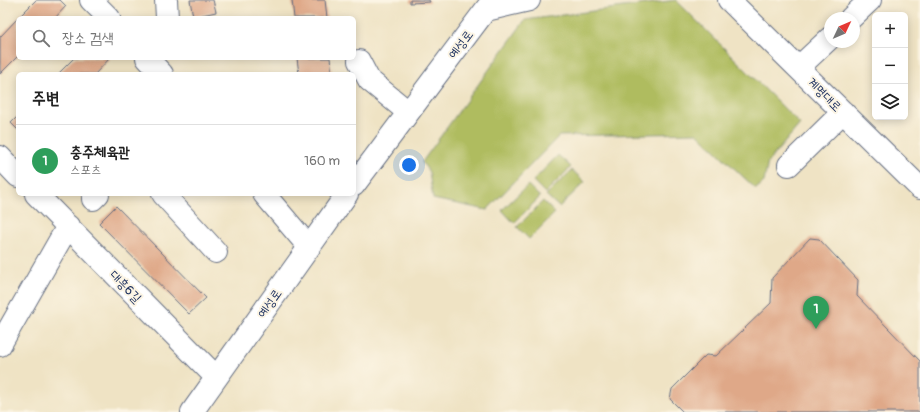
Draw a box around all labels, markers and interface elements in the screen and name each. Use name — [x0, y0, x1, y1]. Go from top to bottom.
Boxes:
north arrow — [824, 12, 860, 48]
map controls — [872, 12, 908, 120]
button: + — [872, 12, 908, 48]
search box — [16, 16, 356, 60]
icon: search — [30, 27, 52, 49]
street label: 예성로 — [445, 27, 477, 62]
text: 장소 검색 — [62, 29, 114, 48]
button: − — [872, 48, 908, 84]
street label: 계명대로 — [804, 74, 845, 115]
button: layers — [872, 84, 908, 120]
text: 주변 — [32, 88, 59, 109]
text: 충주체육관 — [70, 143, 130, 162]
text: 1 — [42, 153, 48, 169]
text: 160 m — [304, 153, 340, 169]
your location — [399, 155, 419, 175]
text: 스포츠 — [70, 162, 101, 178]
street label: 대흥6길 — [106, 267, 145, 306]
street label: 예성로 — [254, 286, 285, 321]
pin: 1 — [803, 296, 829, 329]

